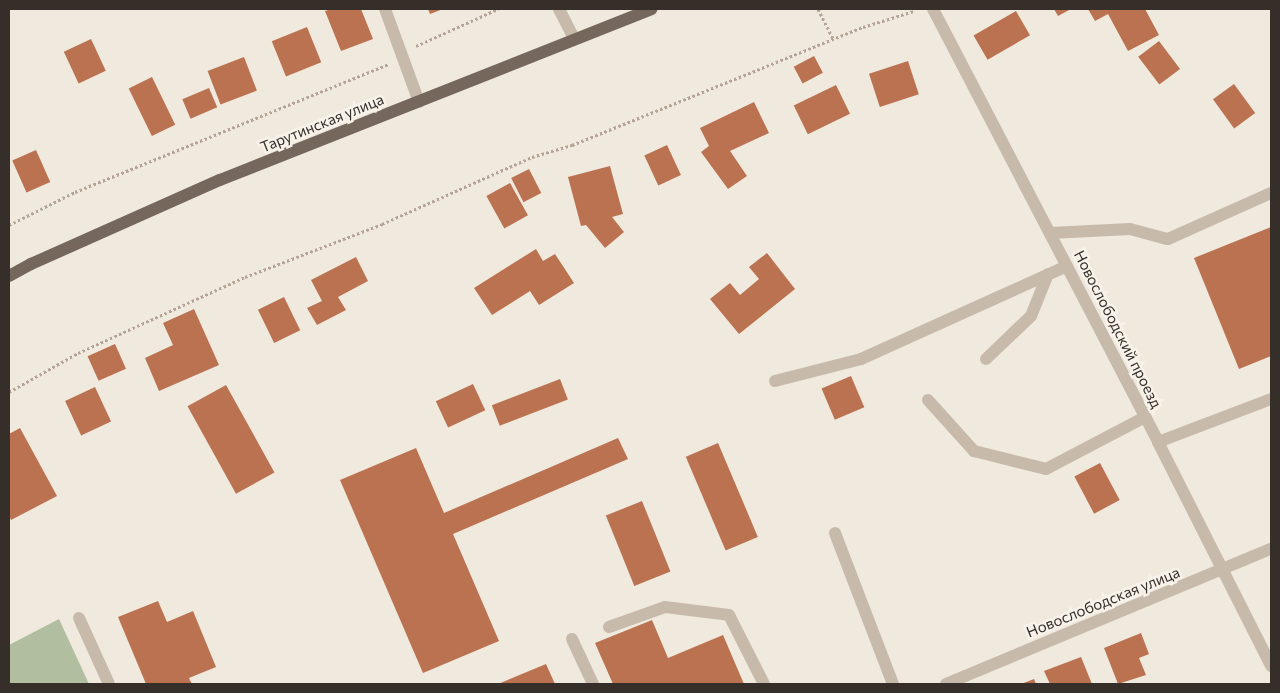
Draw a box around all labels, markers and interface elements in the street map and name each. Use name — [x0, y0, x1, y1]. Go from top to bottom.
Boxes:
street label: Тарутинская улица — [258, 90, 386, 156]
street label: Новослободский проезд — [1070, 247, 1166, 411]
street label: Новослободская улица — [1024, 563, 1182, 641]

